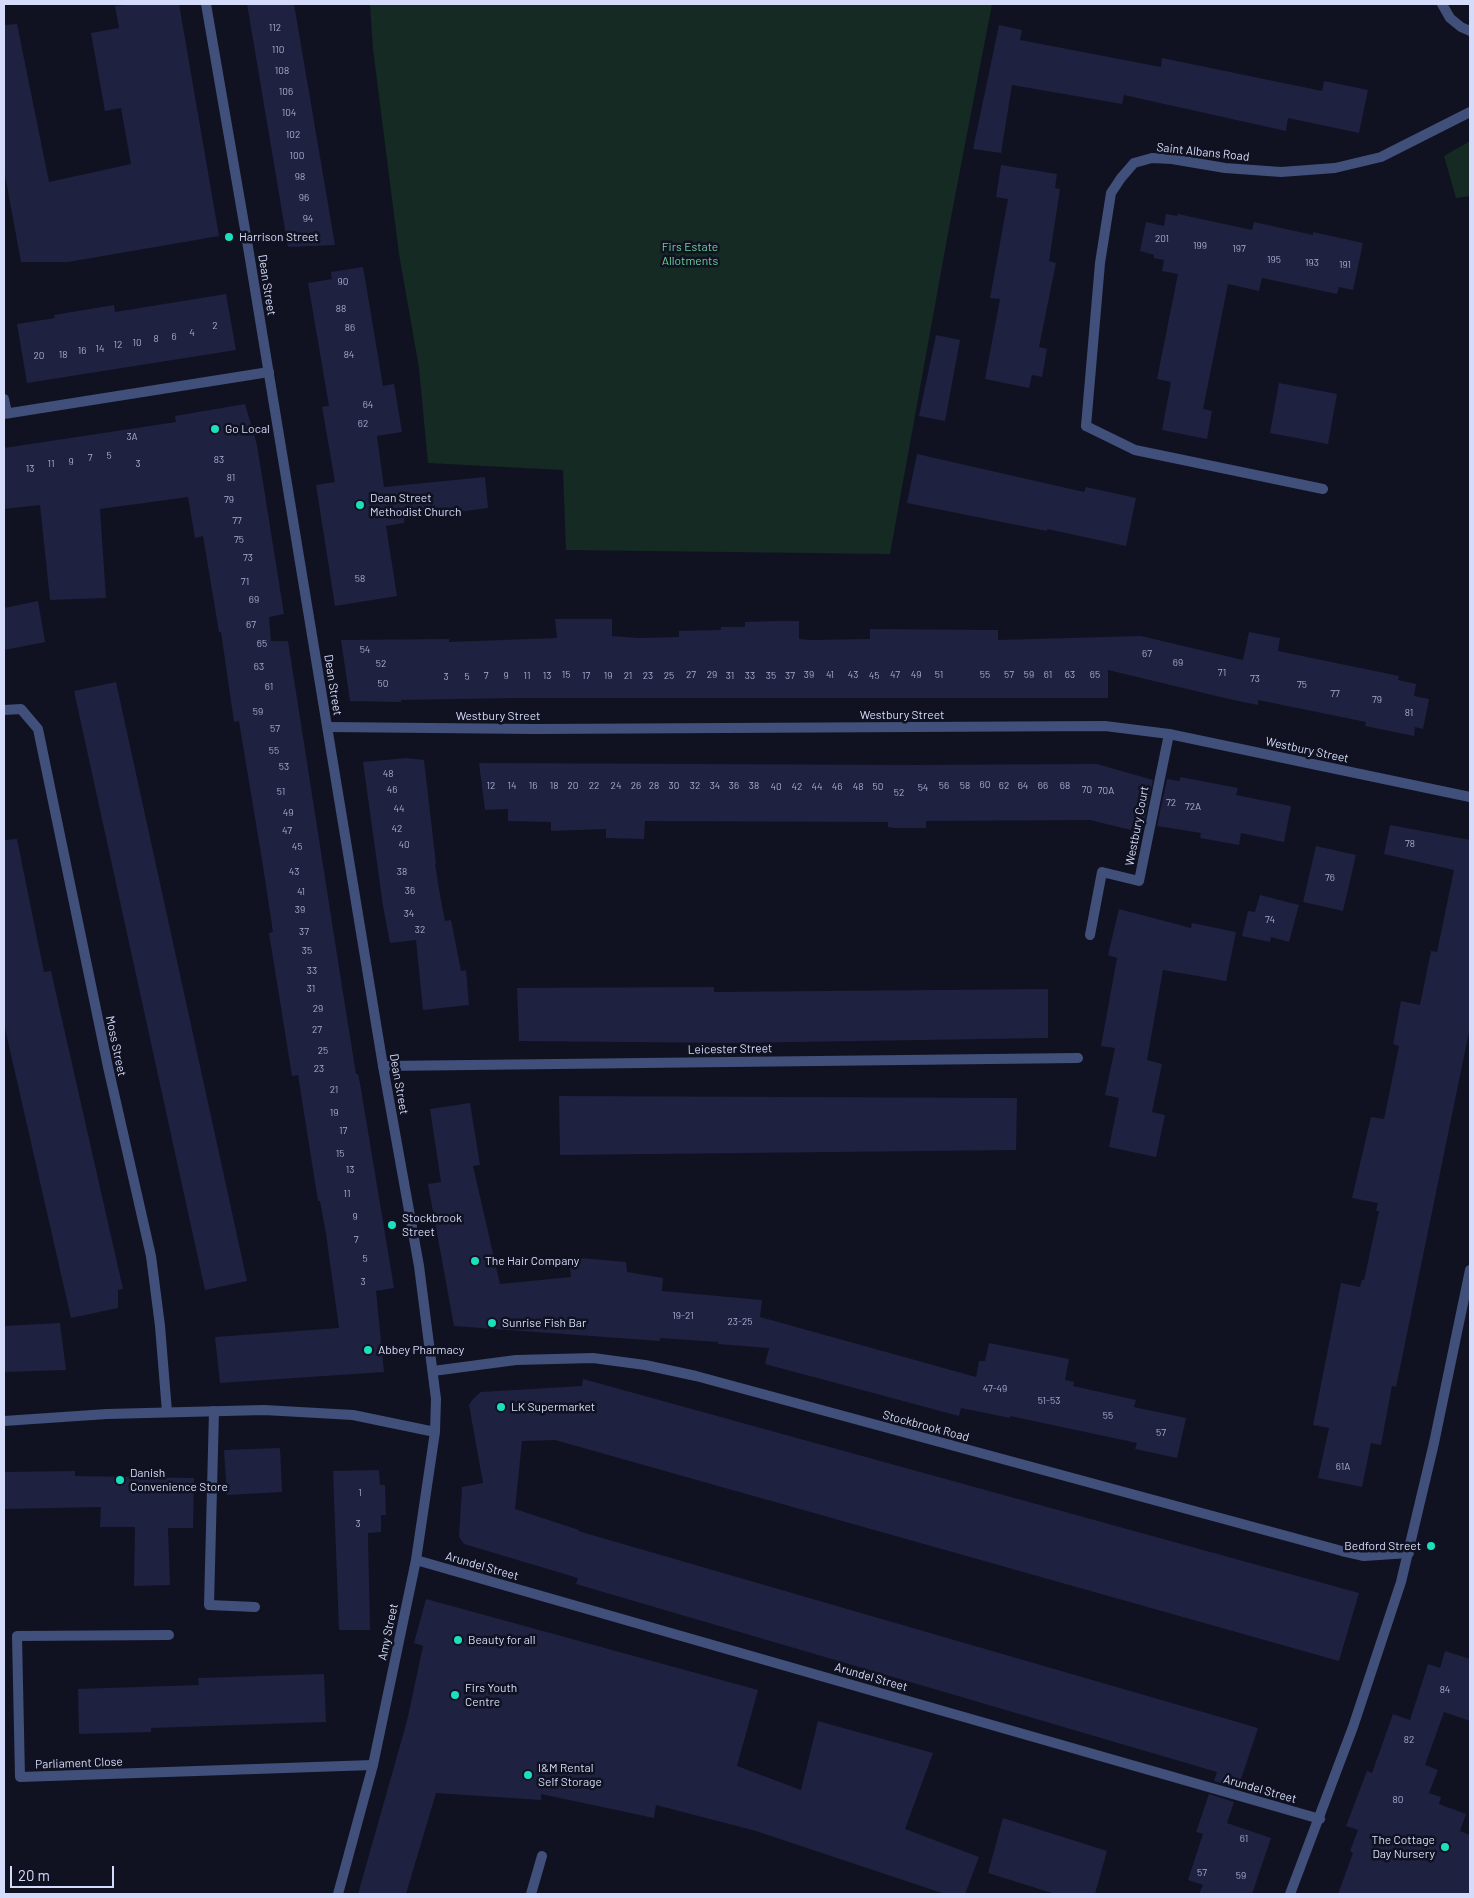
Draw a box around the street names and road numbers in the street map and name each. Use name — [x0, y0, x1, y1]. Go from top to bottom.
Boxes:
street label: Saint Albans Road — [1156, 140, 1250, 164]
street label: Dean Street — [255, 253, 279, 317]
street label: Dean Street — [321, 653, 345, 717]
street label: Westbury Street — [860, 708, 944, 722]
street label: Westbury Street — [456, 709, 540, 723]
street label: Westbury Street — [1264, 734, 1350, 766]
street label: Westbury Court — [1122, 785, 1152, 867]
street label: Moss Street — [103, 1014, 129, 1078]
street label: Leicester Street — [688, 1041, 772, 1057]
street label: Dean Street — [387, 1052, 411, 1116]
street label: Stockbrook Road — [881, 1408, 971, 1444]
street label: Arundel Street — [444, 1549, 520, 1583]
street label: Amy Street — [375, 1602, 401, 1662]
street label: Arundel Street — [833, 1660, 909, 1694]
street label: Parliament Close — [35, 1754, 123, 1772]
street label: Arundel Street — [1222, 1772, 1298, 1806]

